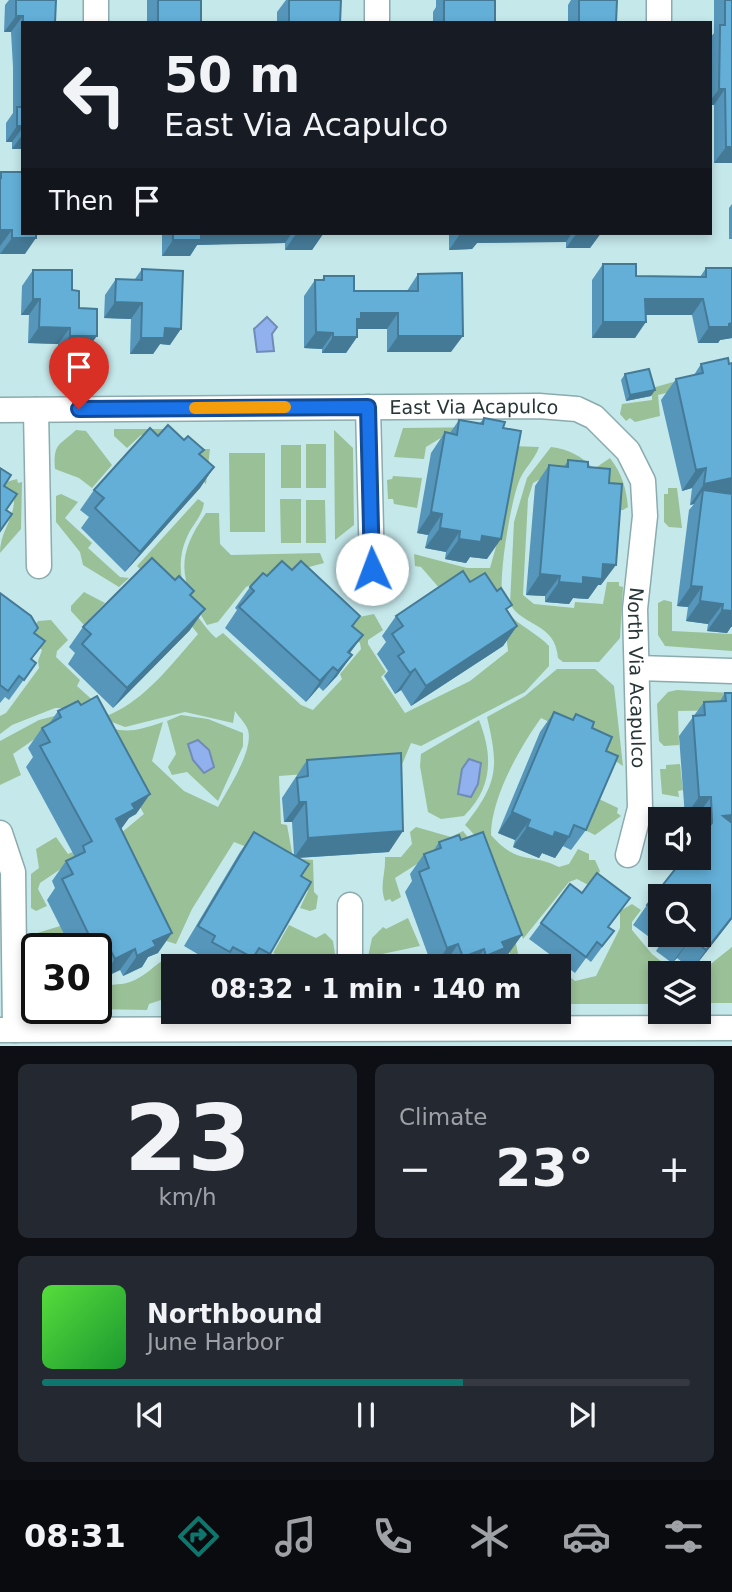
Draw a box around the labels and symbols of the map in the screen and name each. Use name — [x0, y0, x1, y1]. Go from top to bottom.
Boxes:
pin — [49, 337, 109, 409]
street label: East Via Acapulco — [389, 395, 559, 418]
position arrow — [335, 532, 409, 606]
street label: North Via Acapulco — [624, 586, 650, 769]
speed limit sign: 30 — [21, 933, 112, 1024]

